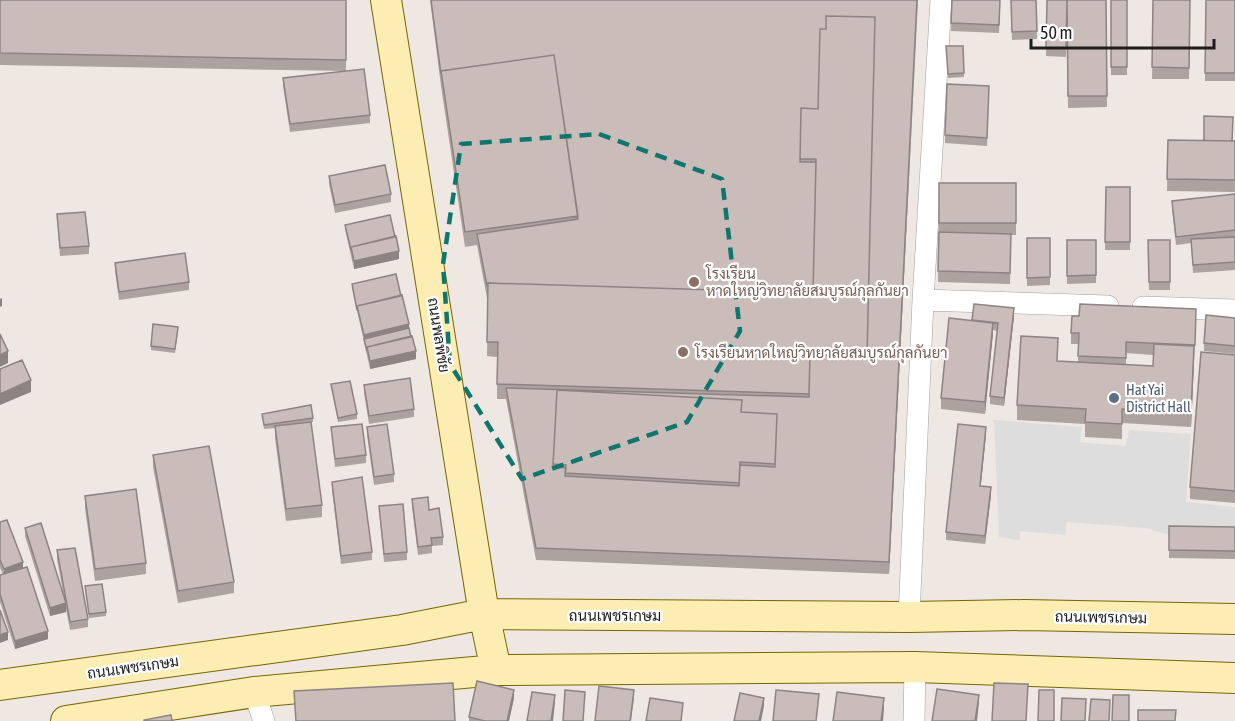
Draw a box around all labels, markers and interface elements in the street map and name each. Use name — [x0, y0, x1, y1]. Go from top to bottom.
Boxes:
scale bar — [1031, 12, 1214, 50]
text: 50 m — [1040, 22, 1072, 43]
place label: โรงเรียน หาดใหญ่วิทยาลัยสมบูรณ์กุลกันยา — [705, 264, 909, 302]
marker: โรงเรียน หาดใหญ่วิทยาลัยสมบูรณ์กุลกันยา — [687, 275, 701, 289]
street label: ถนนพลพิชัย — [425, 296, 453, 374]
place label: โรงเรียนหาดใหญ่วิทยาลัยสมบูรณ์กุลกันยา — [694, 343, 948, 364]
marker: โรงเรียนหาดใหญ่วิทยาลัยสมบูรณ์กุลกันยา — [676, 345, 690, 359]
place label: Hat Yai District Hall — [1126, 381, 1191, 415]
marker: Hat Yai District Hall — [1107, 391, 1121, 405]
street label: ถนนเพชรเกษม — [569, 607, 661, 624]
street label: ถนนเพชรเกษม — [1055, 608, 1147, 626]
street label: ถนนเพชรเกษม — [86, 652, 180, 682]

